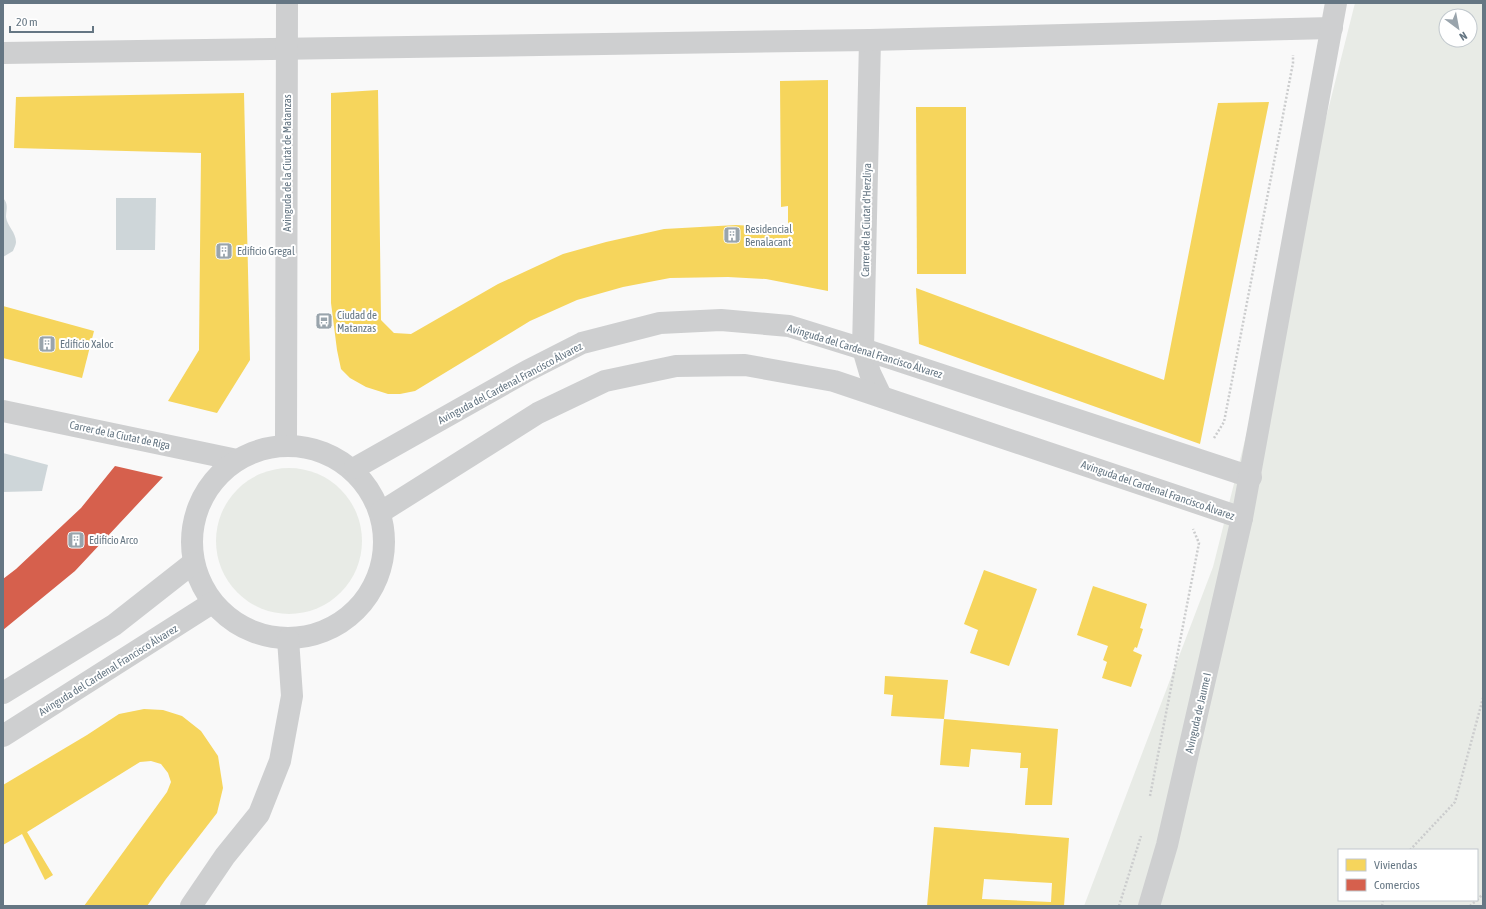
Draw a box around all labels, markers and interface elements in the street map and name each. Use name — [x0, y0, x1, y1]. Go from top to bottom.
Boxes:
scale bar — [10, 8, 93, 34]
north arrow — [1438, 8, 1478, 48]
text: 20 m — [16, 15, 38, 29]
text: N — [1457, 30, 1469, 43]
street label: Avinguda de la Ciutat de Matanzas — [281, 94, 293, 232]
street label: Carrer de la Ciutat d'Herzliya — [859, 163, 873, 277]
place label: Residencial Benalacant — [745, 223, 792, 248]
building icon: Residencial Benalacant — [722, 225, 742, 245]
building icon: Edificio Gregal — [214, 241, 234, 261]
place label: Edificio Gregal — [237, 245, 295, 257]
place label: Ciudad de Matanzas — [337, 309, 377, 334]
bus stop icon: Ciudad de Matanzas — [314, 311, 334, 331]
street label: Avinguda del Cardenal Francisco Álvarez — [786, 322, 944, 380]
building icon: Edificio Xaloc — [37, 334, 57, 354]
place label: Edificio Xaloc — [60, 338, 114, 350]
street label: Avinguda del Cardenal Francisco Álvarez — [436, 340, 584, 426]
street label: Carrer de la Ciutat de Riga — [69, 418, 171, 452]
street label: Avinguda del Cardenal Francisco Álvarez — [1080, 458, 1236, 522]
building icon: Edificio Arco — [66, 530, 86, 550]
place label: Edificio Arco — [89, 534, 138, 546]
street label: Avinguda del Cardenal Francisco Álvarez — [36, 622, 180, 718]
street label: Avinguda de Jaume I — [1183, 671, 1213, 755]
legend — [1338, 849, 1478, 901]
text: Viviendas — [1374, 858, 1417, 872]
text: Comercios — [1374, 878, 1420, 892]

